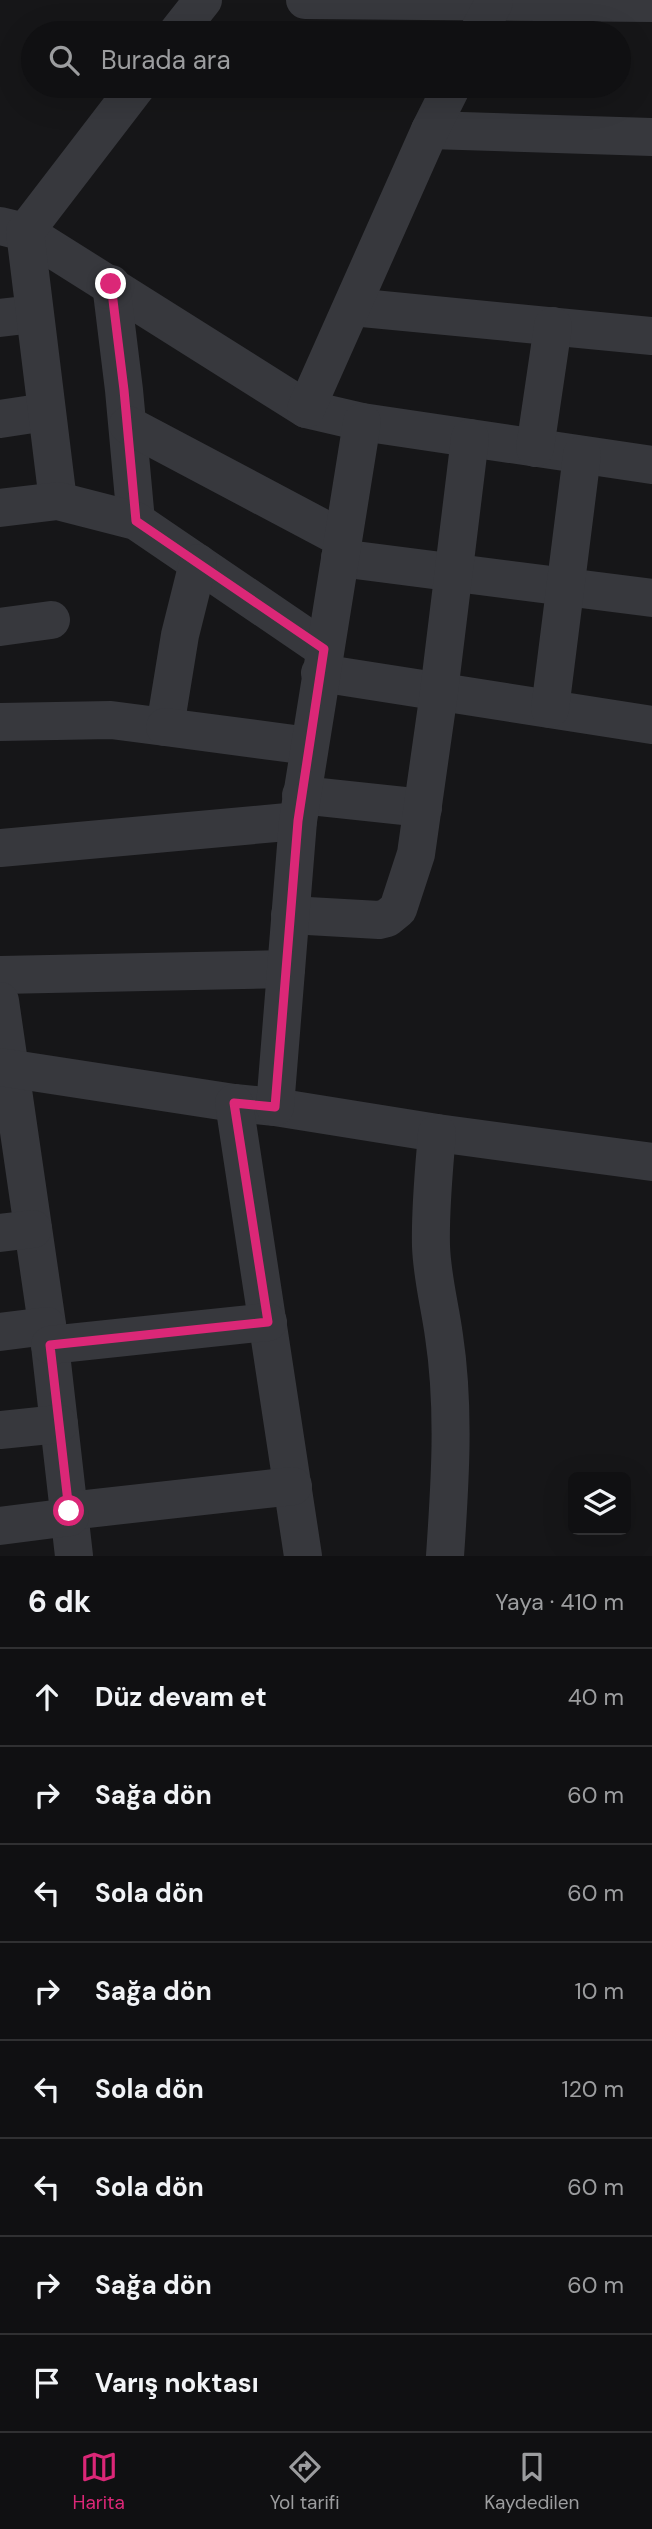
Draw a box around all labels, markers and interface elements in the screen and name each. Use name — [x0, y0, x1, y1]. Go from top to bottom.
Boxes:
search box — [21, 21, 631, 98]
icon: search — [45, 41, 83, 79]
text: Burada ara — [101, 43, 231, 77]
route end — [95, 268, 126, 299]
map controls — [568, 1472, 631, 1535]
button: layers — [568, 1472, 631, 1535]
route start — [53, 1495, 84, 1526]
text: 6 dk — [28, 1582, 91, 1621]
text: Yaya · 410 m — [495, 1587, 624, 1617]
icon: ahead — [28, 1678, 66, 1716]
text: Düz devam et — [95, 1680, 267, 1714]
text: 40 m — [568, 1682, 624, 1712]
icon: right — [28, 1776, 66, 1814]
text: Sağa dön — [95, 1778, 212, 1812]
text: 60 m — [567, 1780, 624, 1810]
icon: left — [28, 1874, 66, 1912]
text: Sola dön — [95, 1876, 204, 1910]
text: 60 m — [567, 1878, 624, 1908]
icon: right — [28, 1972, 66, 2010]
text: Sağa dön — [95, 1974, 212, 2008]
text: 10 m — [574, 1976, 624, 2006]
icon: left — [28, 2070, 66, 2108]
text: Sola dön — [95, 2072, 204, 2106]
text: 120 m — [561, 2074, 624, 2104]
icon: left — [28, 2168, 66, 2206]
text: Sola dön — [95, 2170, 204, 2204]
text: 60 m — [567, 2172, 624, 2202]
icon: right — [28, 2266, 66, 2304]
text: Sağa dön — [95, 2268, 212, 2302]
text: 60 m — [567, 2270, 624, 2300]
icon: arrive — [28, 2364, 66, 2402]
text: Varış noktası — [95, 2366, 259, 2400]
tab: Harita — [72, 2448, 125, 2515]
tab: Yol tarifi — [270, 2448, 339, 2515]
tab: Kaydedilen — [484, 2448, 580, 2515]

